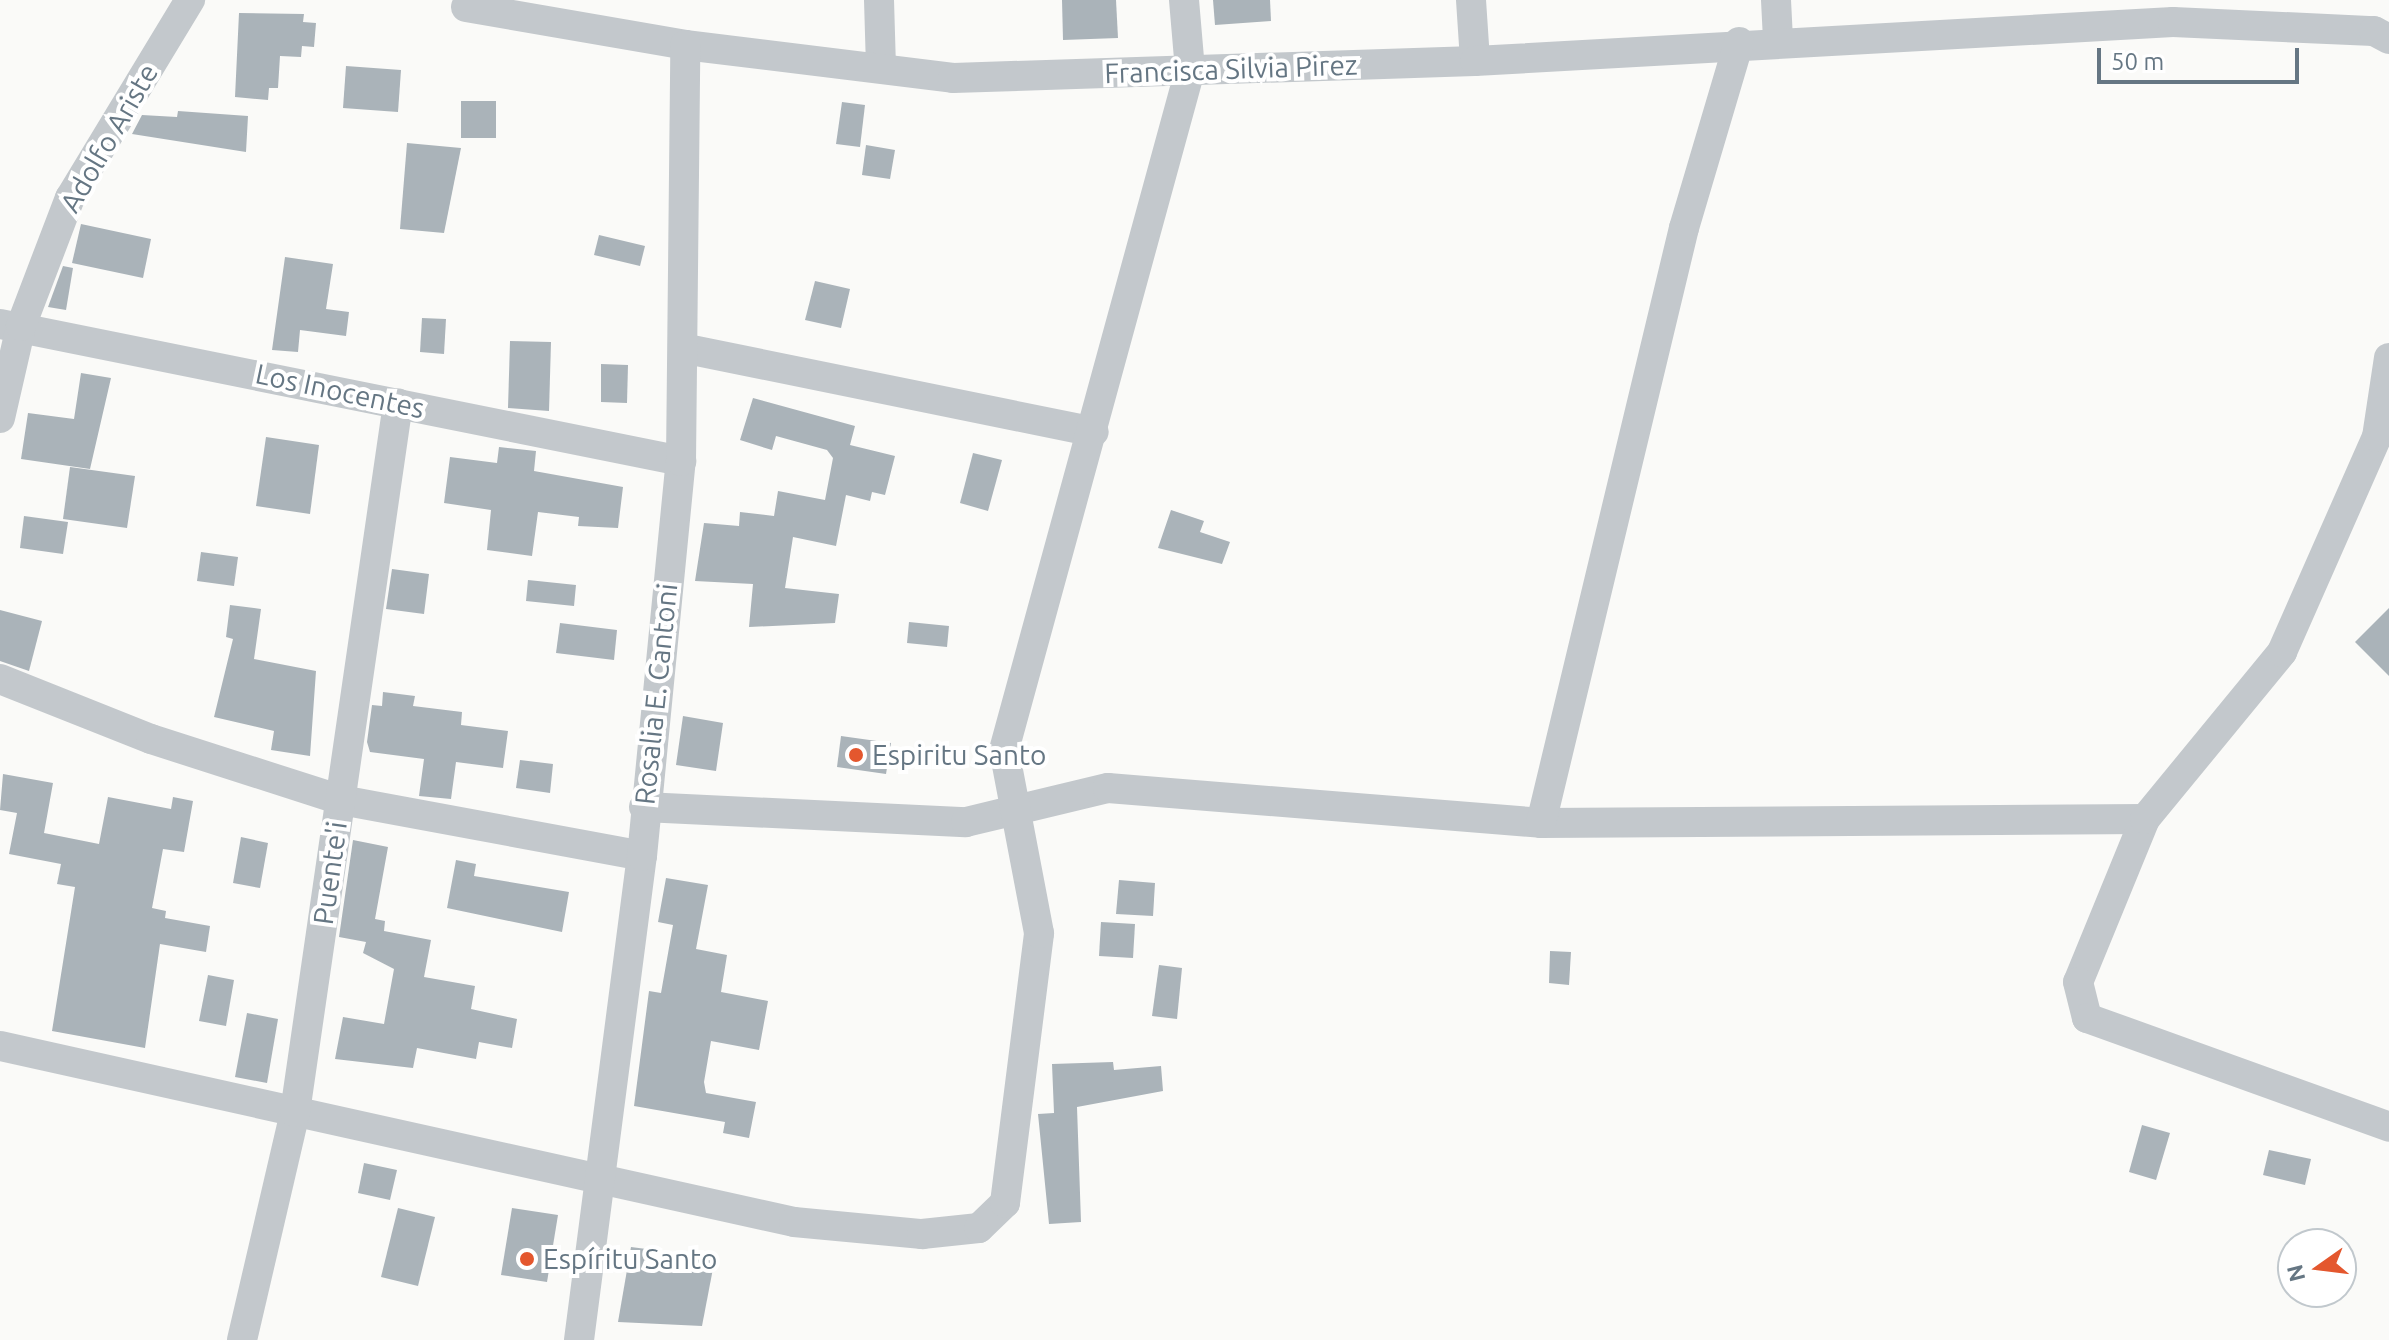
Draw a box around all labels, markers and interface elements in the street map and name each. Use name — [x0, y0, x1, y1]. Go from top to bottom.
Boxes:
scale bar — [2101, 32, 2303, 82]
street label: Francisca Silvia Pirez — [1104, 48, 1358, 90]
text: 50 m — [2111, 48, 2164, 75]
street label: Adolfo Ariste — [53, 58, 165, 218]
street label: Los Inocentes — [253, 357, 427, 425]
street label: Rosalia E. Cantoni — [628, 582, 684, 806]
place label: Espiritu Santo — [872, 738, 1046, 772]
marker: Espiritu Santo — [847, 746, 865, 764]
street label: Puente'i — [306, 819, 354, 927]
north arrow — [2277, 1228, 2357, 1308]
place label: Espíritu Santo — [543, 1242, 717, 1276]
marker: Espíritu Santo — [518, 1250, 536, 1268]
text: N — [2281, 1262, 2309, 1284]

